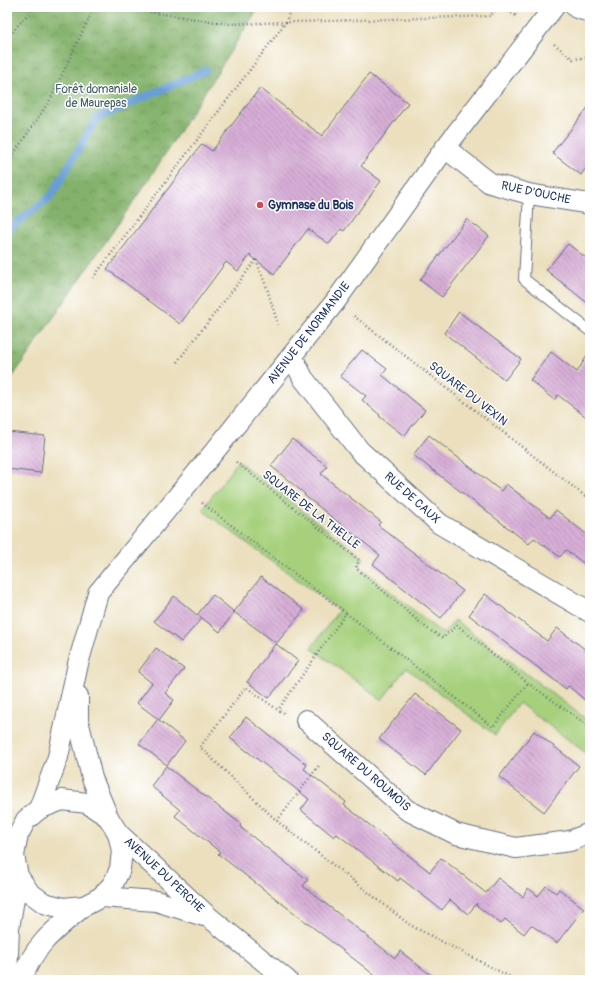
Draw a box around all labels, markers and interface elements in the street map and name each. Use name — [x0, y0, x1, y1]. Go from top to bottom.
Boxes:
park label: Forêt domaniale de Maurepas — [55, 82, 137, 111]
street label: RUE D'OUCHE — [500, 178, 572, 208]
place label: Gymnase du Bois — [268, 198, 354, 213]
marker: Gymnase du Bois — [255, 200, 265, 210]
street label: AVENUE DE NORMANDIE — [264, 279, 354, 387]
street label: SQUARE DU VEXIN — [426, 359, 510, 429]
street label: SQUARE DE LA THELLE — [259, 467, 363, 553]
street label: RUE DE CAUX — [381, 469, 443, 527]
street label: SQUARE DU ROUMOIS — [318, 729, 414, 815]
street label: AVENUE DU PERCHE — [121, 834, 207, 916]

